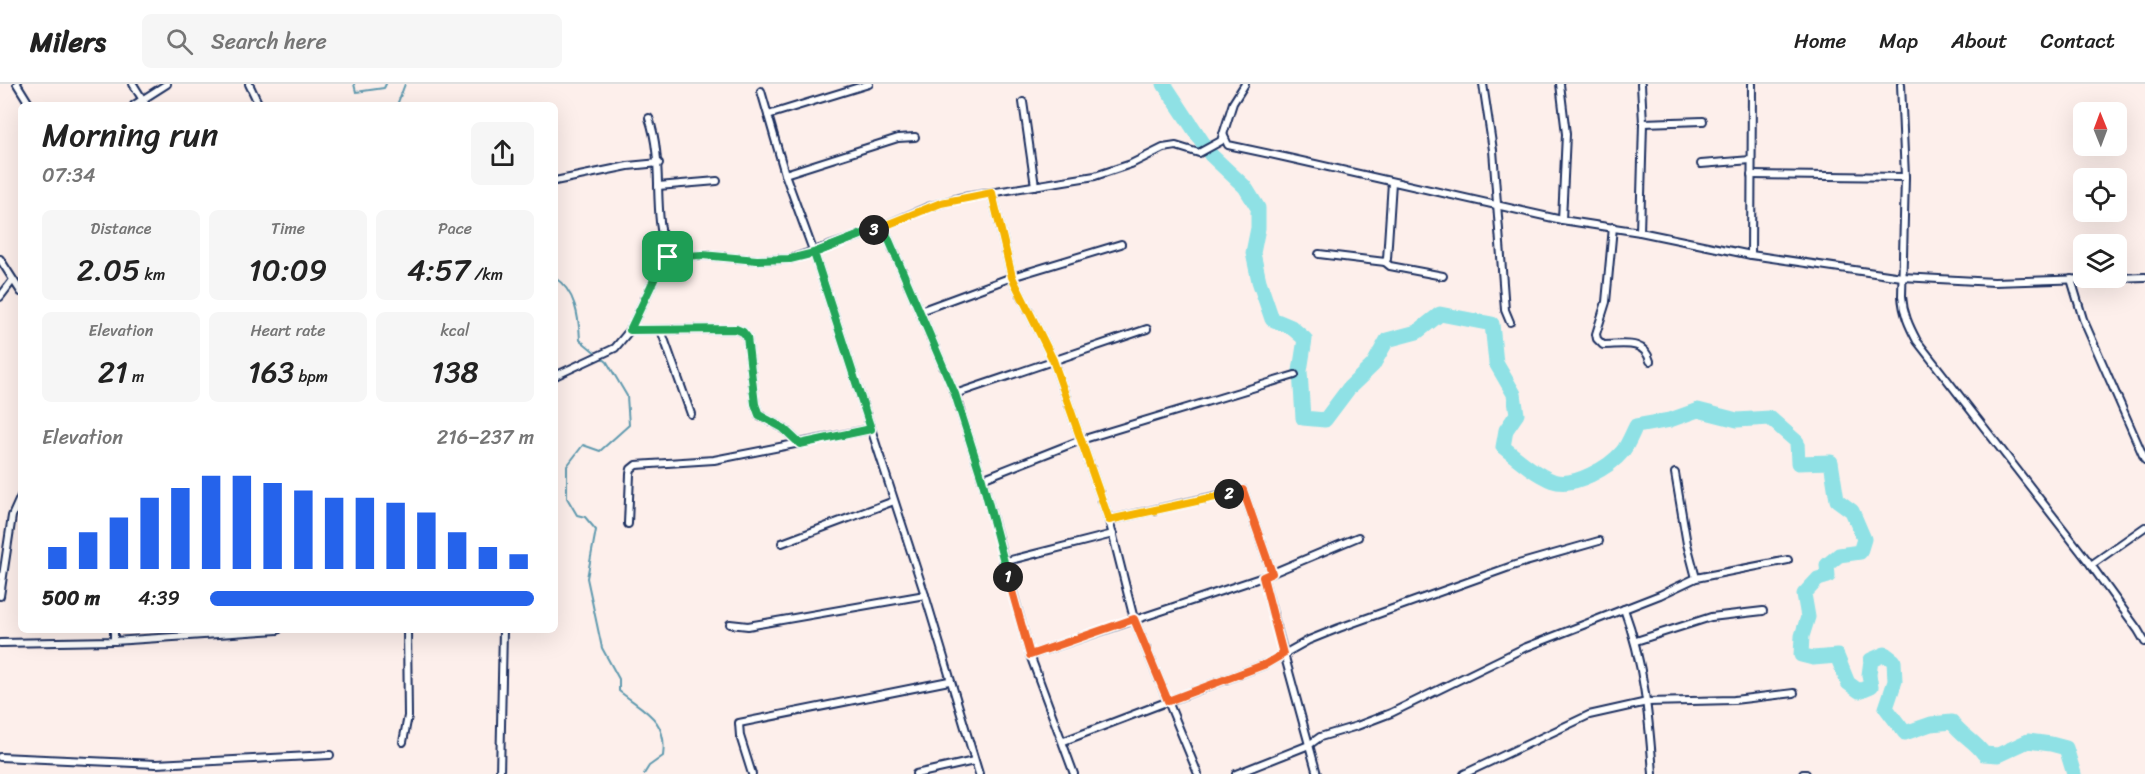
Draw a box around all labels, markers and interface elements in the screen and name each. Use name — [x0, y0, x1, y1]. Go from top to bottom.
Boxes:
search box — [142, 14, 562, 68]
text: Milers — [30, 17, 106, 66]
text: Search here — [211, 22, 327, 61]
text: Home — [1794, 22, 1846, 60]
text: Map — [1879, 22, 1918, 60]
text: About — [1951, 22, 2008, 60]
text: Contact — [2041, 22, 2115, 60]
icon: search — [163, 25, 196, 58]
north arrow — [2073, 102, 2127, 156]
map controls — [2073, 102, 2127, 288]
text: Morning run — [42, 106, 218, 164]
button: share — [471, 122, 534, 185]
text: 07:34 — [42, 158, 96, 193]
button: locate — [2073, 168, 2127, 222]
text: Distance — [91, 214, 151, 243]
text: Time — [271, 214, 305, 243]
text: Pace — [438, 214, 472, 243]
pin: 3 — [859, 215, 889, 245]
text: 3 — [870, 215, 878, 244]
pin — [642, 231, 693, 282]
button: layers — [2073, 234, 2127, 288]
icon: arrive — [651, 240, 684, 273]
text: 2.05 — [77, 243, 140, 297]
text: 10:09 — [249, 243, 327, 297]
text: 4:57 — [407, 243, 470, 297]
text: km — [140, 260, 165, 289]
text: /km — [470, 260, 503, 289]
text: Elevation — [89, 316, 153, 345]
text: Heart rate — [250, 316, 326, 345]
text: kcal — [440, 316, 470, 345]
text: 21 — [98, 345, 128, 399]
text: 163 — [248, 345, 294, 399]
text: 138 — [431, 345, 479, 399]
text: m — [128, 362, 144, 391]
text: bpm — [294, 362, 328, 391]
text: Elevation — [42, 420, 123, 455]
text: 216–237 m — [437, 420, 534, 455]
pin: 2 — [1214, 479, 1244, 509]
text: 2 — [1224, 479, 1234, 508]
pin: 1 — [993, 562, 1023, 592]
text: 1 — [1005, 562, 1011, 591]
text: 500 m — [42, 581, 100, 616]
text: 4:39 — [138, 581, 180, 616]

